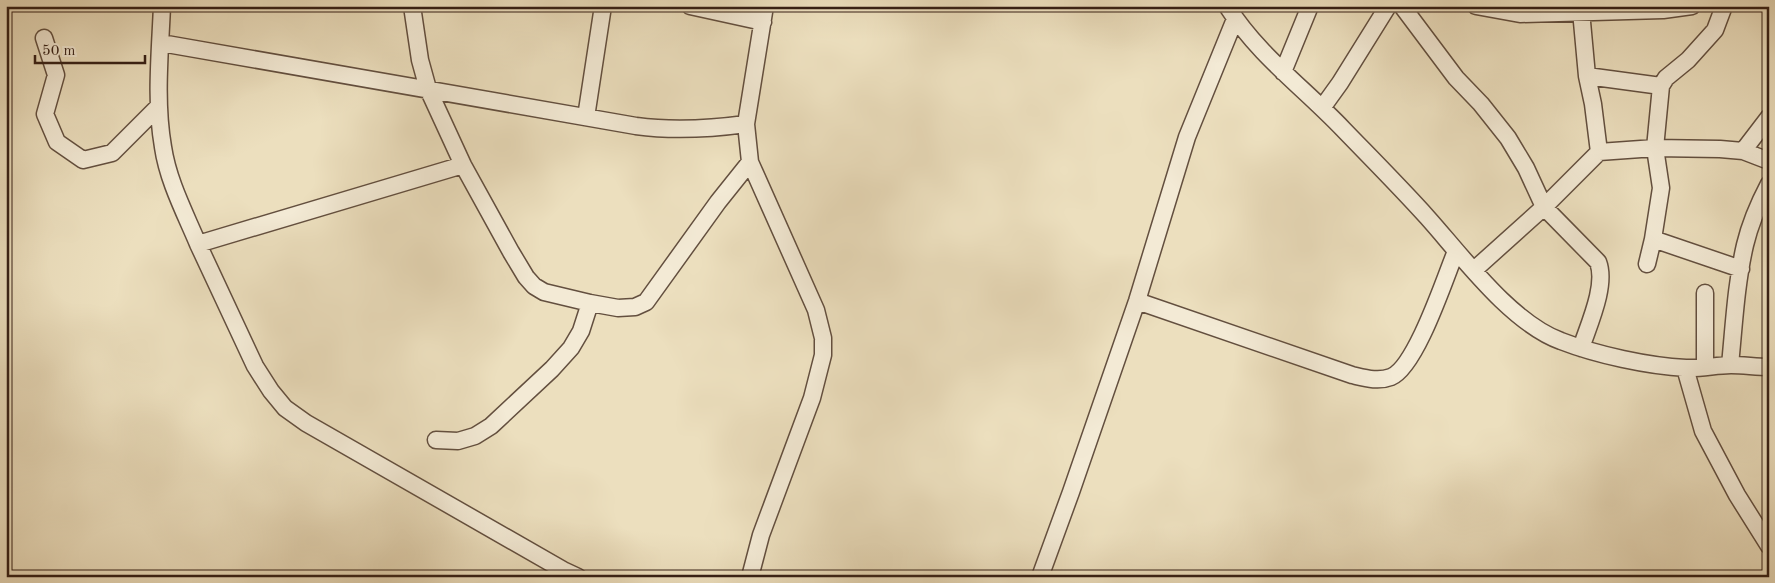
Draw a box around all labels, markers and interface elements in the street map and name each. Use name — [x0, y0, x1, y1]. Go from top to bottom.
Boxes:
scale bar — [35, 32, 145, 64]
text: 50 m — [42, 44, 76, 59]

